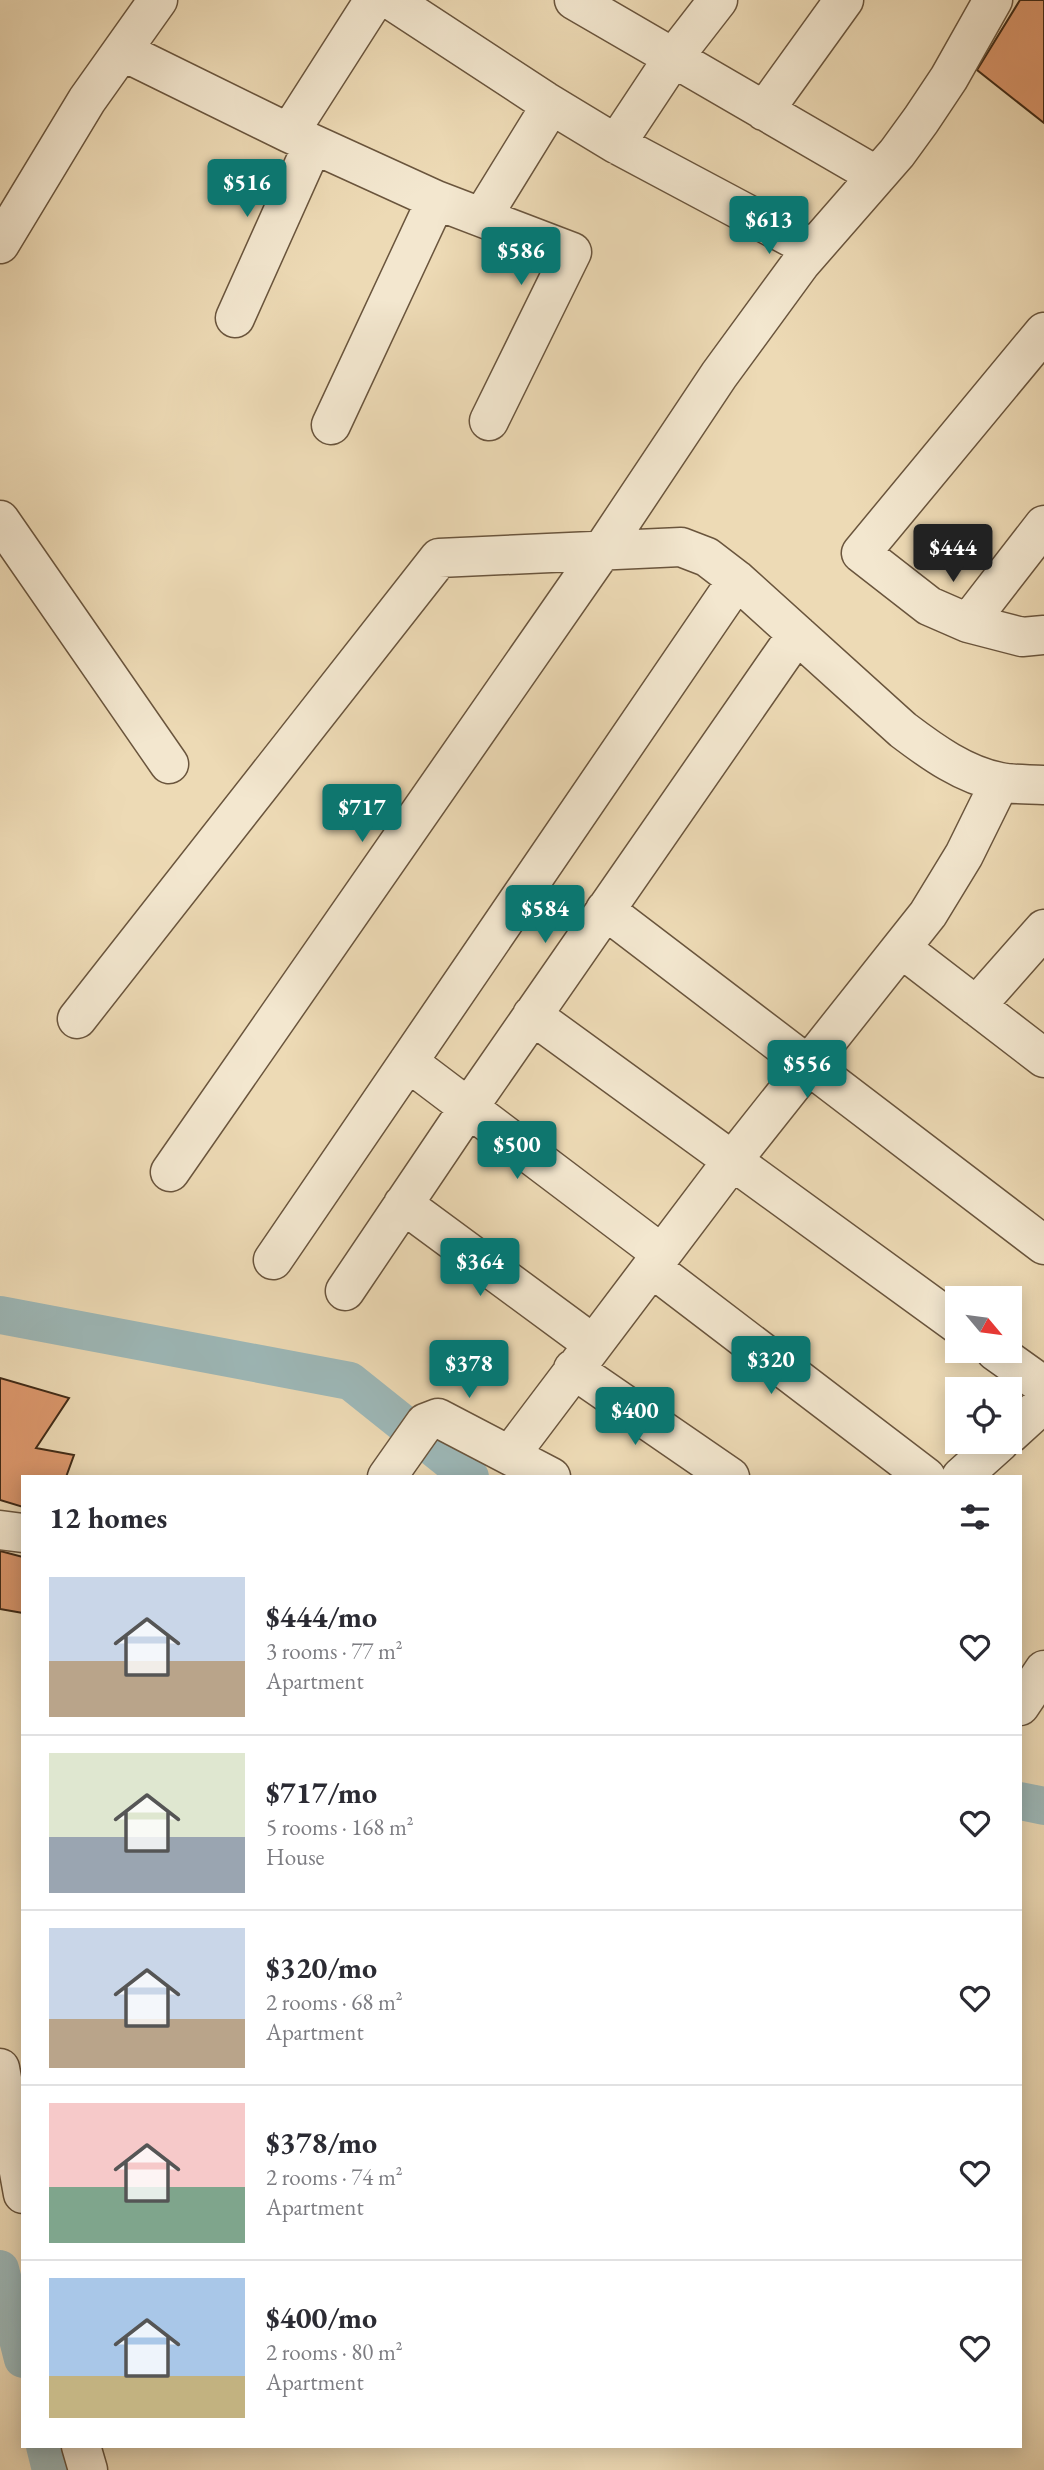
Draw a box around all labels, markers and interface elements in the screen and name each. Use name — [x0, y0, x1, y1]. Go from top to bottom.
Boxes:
pin: $516 — [206, 160, 288, 219]
text: $516 — [223, 167, 271, 197]
pin: $613 — [728, 196, 810, 256]
text: $613 — [745, 204, 793, 234]
pin: $586 — [480, 228, 562, 287]
text: $586 — [497, 235, 545, 265]
pin: $444 — [912, 524, 994, 584]
text: $444 — [929, 532, 977, 562]
pin: $717 — [321, 784, 403, 844]
text: $717 — [338, 792, 386, 822]
pin: $584 — [504, 886, 586, 945]
text: $584 — [521, 893, 569, 923]
pin: $556 — [766, 1040, 848, 1100]
text: $556 — [783, 1048, 831, 1078]
pin: $500 — [476, 1122, 558, 1181]
text: $500 — [493, 1129, 541, 1159]
pin: $364 — [439, 1238, 521, 1298]
text: $364 — [456, 1246, 504, 1276]
north arrow — [945, 1286, 1022, 1363]
map controls — [945, 1286, 1022, 1454]
pin: $320 — [730, 1336, 812, 1396]
pin: $378 — [428, 1340, 510, 1400]
text: $320 — [747, 1344, 795, 1374]
text: $378 — [445, 1348, 493, 1378]
button: locate — [945, 1377, 1022, 1454]
pin: $400 — [594, 1388, 676, 1447]
text: $400 — [611, 1395, 659, 1425]
text: 12 homes — [49, 1498, 167, 1537]
icon: filters — [956, 1498, 994, 1536]
text: $444/mo — [266, 1597, 377, 1636]
icon: home — [105, 1605, 189, 1689]
icon: heart — [956, 1628, 994, 1666]
text: 3 rooms · 77 m² — [266, 1636, 403, 1666]
text: Apartment — [266, 1666, 364, 1696]
text: $717/mo — [266, 1773, 377, 1812]
icon: home — [105, 1781, 189, 1865]
icon: heart — [956, 1804, 994, 1842]
text: 5 rooms · 168 m² — [266, 1812, 414, 1842]
text: House — [266, 1842, 325, 1872]
text: $320/mo — [266, 1948, 377, 1987]
icon: home — [105, 1956, 189, 2040]
icon: heart — [956, 1979, 994, 2017]
text: 2 rooms · 68 m² — [266, 1987, 403, 2017]
text: Apartment — [266, 2017, 364, 2047]
text: $378/mo — [266, 2123, 377, 2162]
icon: home — [105, 2131, 189, 2215]
icon: heart — [956, 2154, 994, 2192]
text: 2 rooms · 74 m² — [266, 2162, 403, 2192]
text: Apartment — [266, 2192, 364, 2222]
text: $400/mo — [266, 2298, 377, 2337]
icon: home — [105, 2306, 189, 2390]
icon: heart — [956, 2329, 994, 2367]
text: 2 rooms · 80 m² — [266, 2337, 403, 2367]
text: Apartment — [266, 2367, 364, 2397]

